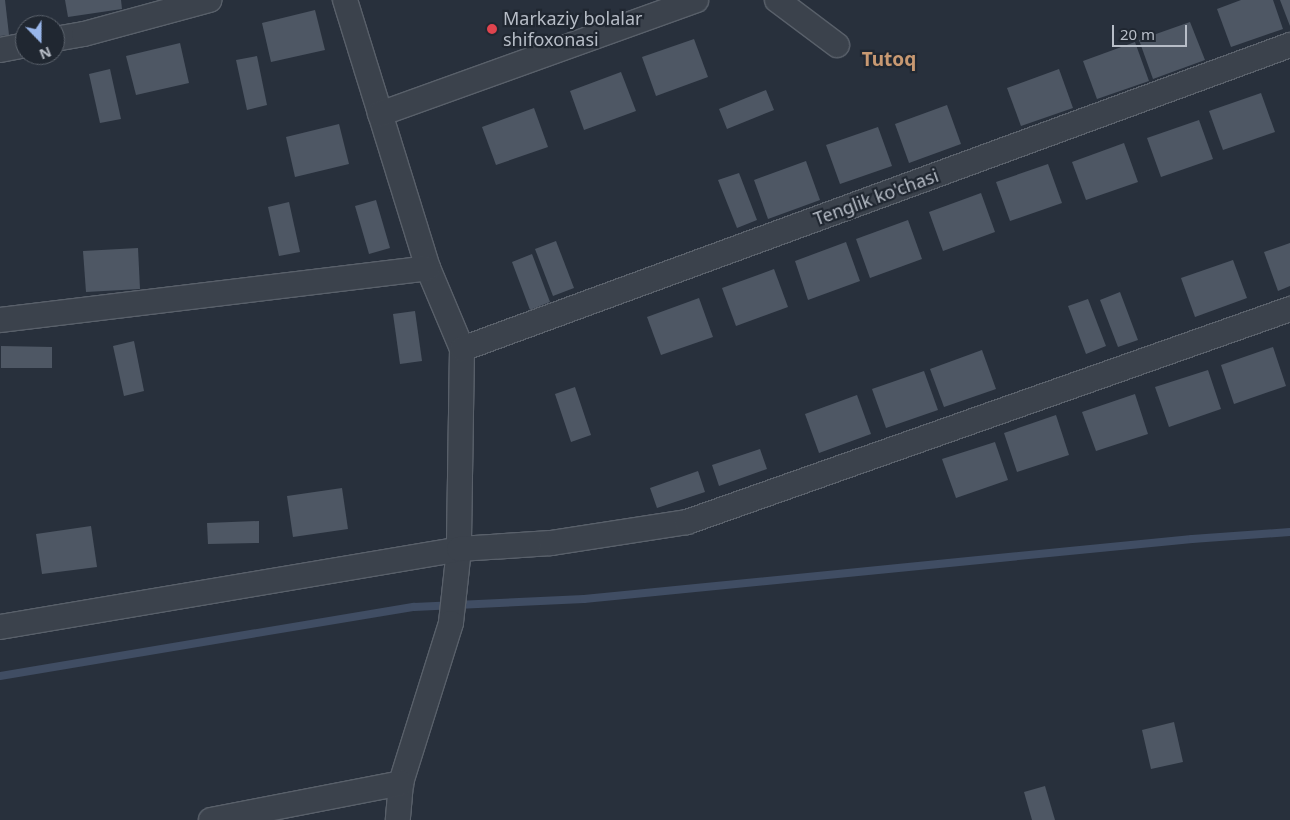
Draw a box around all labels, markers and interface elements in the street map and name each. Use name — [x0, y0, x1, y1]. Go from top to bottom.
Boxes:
place label: Markaziy bolalar shifoxonasi — [503, 8, 642, 50]
north arrow — [15, 15, 65, 65]
scale bar — [1115, 15, 1190, 47]
marker: Markaziy bolalar shifoxonasi — [485, 22, 499, 36]
text: 20 m — [1120, 24, 1155, 44]
text: N — [37, 42, 54, 64]
district label: Tutoq — [862, 49, 916, 71]
street label: Tenglik ko'chasi — [811, 164, 941, 230]

